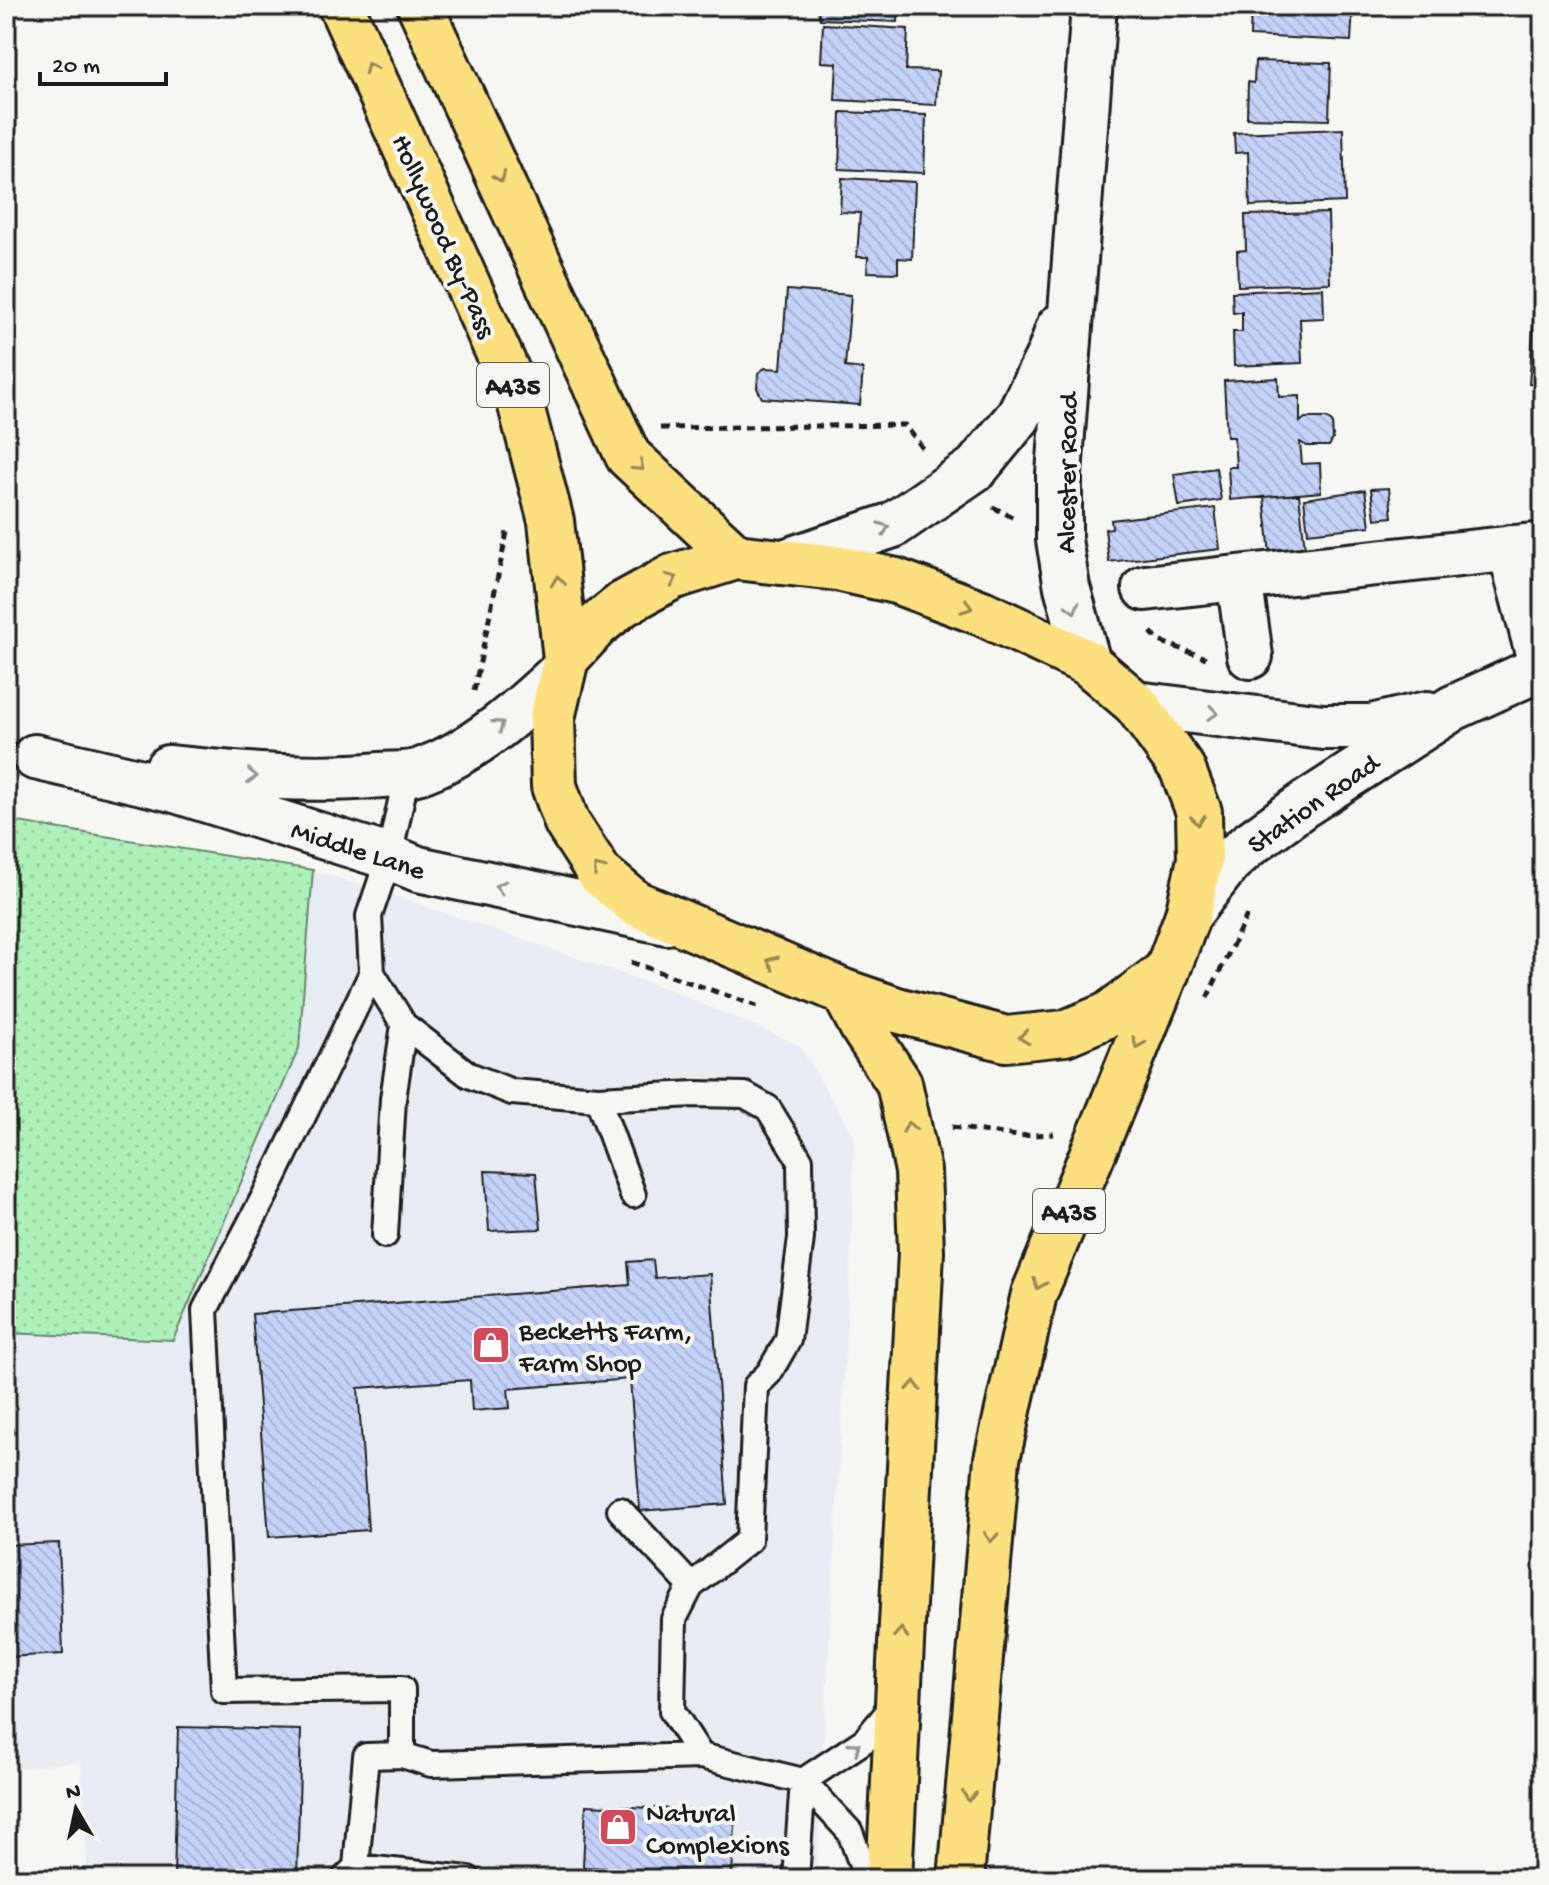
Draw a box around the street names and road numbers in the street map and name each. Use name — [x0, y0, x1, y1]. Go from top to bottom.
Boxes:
street label: Hollywood By-Pass — [382, 130, 502, 344]
road number: A435 — [477, 363, 549, 407]
street label: Alcester Road — [1052, 390, 1087, 554]
street label: Station Road — [1242, 747, 1389, 863]
street label: Middle Lane — [286, 815, 429, 890]
road number: A435 — [1033, 1189, 1105, 1233]

